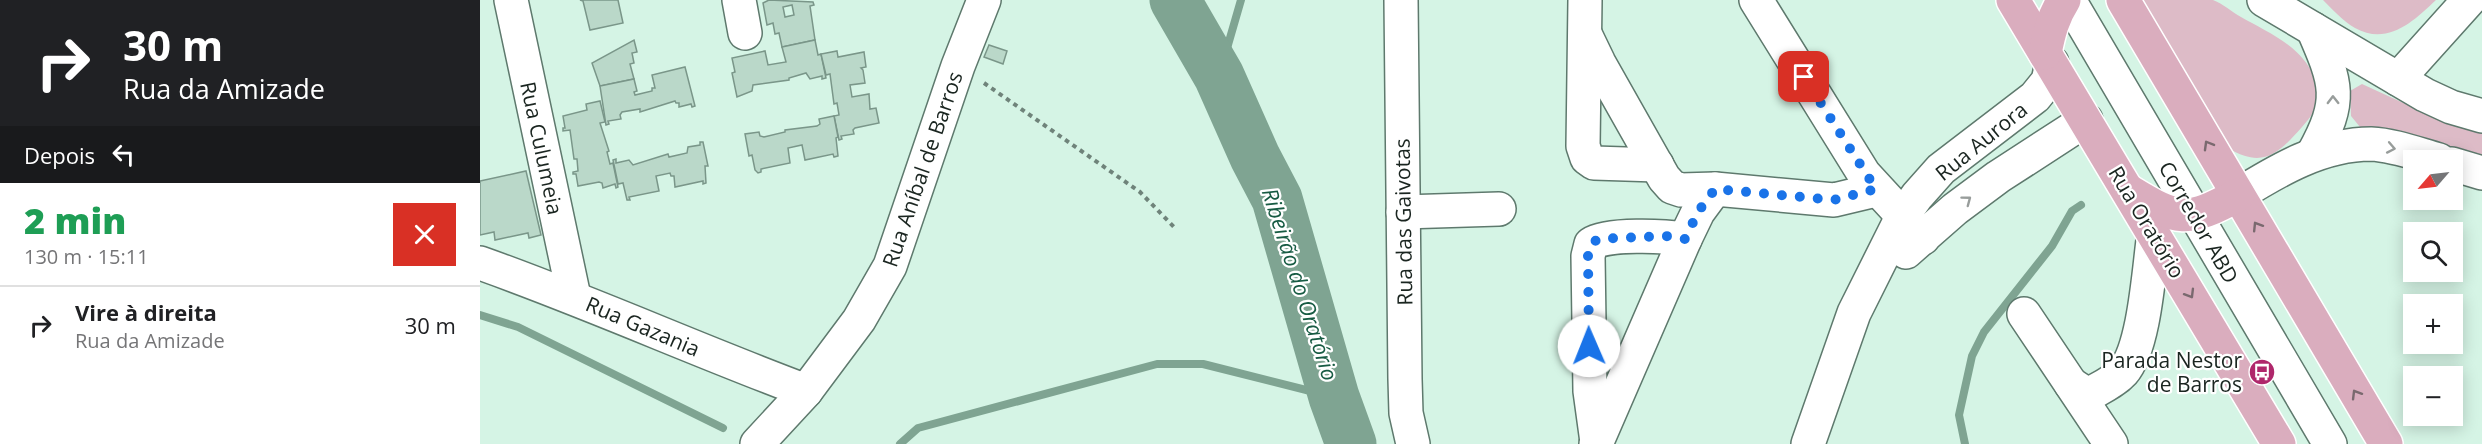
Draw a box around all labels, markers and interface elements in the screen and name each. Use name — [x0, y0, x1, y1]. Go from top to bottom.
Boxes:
text: 30 m — [123, 16, 223, 73]
icon: right — [24, 24, 102, 102]
pin — [1778, 51, 1829, 102]
icon: arrive — [1787, 60, 1820, 93]
street label: Rua Aníbal de Barros — [875, 68, 969, 270]
text: Rua da Amizade — [123, 70, 325, 107]
street label: Rua Culumeia — [514, 79, 570, 217]
street label: Rua Aurora — [1929, 95, 2033, 187]
one-way arrow — [2327, 96, 2339, 105]
icon: left — [107, 138, 140, 171]
street label: Rua das Gaivotas — [1388, 138, 1418, 306]
text: Depois — [24, 140, 95, 170]
one-way arrow — [2204, 141, 2215, 151]
one-way arrow — [2386, 141, 2396, 154]
north arrow — [2403, 150, 2463, 210]
map controls — [2403, 150, 2463, 426]
street label: Corredor ABD — [2153, 156, 2245, 288]
street label: Rua Oratório — [2103, 161, 2191, 283]
water label: Ribeirão do Oratório — [1256, 184, 1346, 384]
text: 2 min — [24, 196, 126, 245]
one-way arrow — [1961, 196, 1972, 207]
button: close — [393, 203, 456, 266]
one-way arrow — [2252, 222, 2264, 232]
button: search — [2403, 222, 2463, 282]
text: 130 m · 15:11 — [24, 243, 149, 270]
one-way arrow — [2183, 288, 2195, 298]
street label: Rua Gazania — [582, 289, 704, 363]
button: + — [2403, 294, 2463, 354]
text: Vire à direita — [75, 297, 217, 327]
icon: right — [24, 309, 57, 342]
text: 30 m — [405, 310, 456, 340]
position arrow — [1557, 314, 1621, 378]
text: Rua da Amizade — [75, 327, 225, 354]
place label: Parada Nestor de Barros — [2101, 346, 2242, 398]
bus stop icon: Parada Nestor de Barros — [2247, 357, 2277, 387]
button: − — [2403, 366, 2463, 426]
one-way arrow — [2352, 390, 2364, 400]

